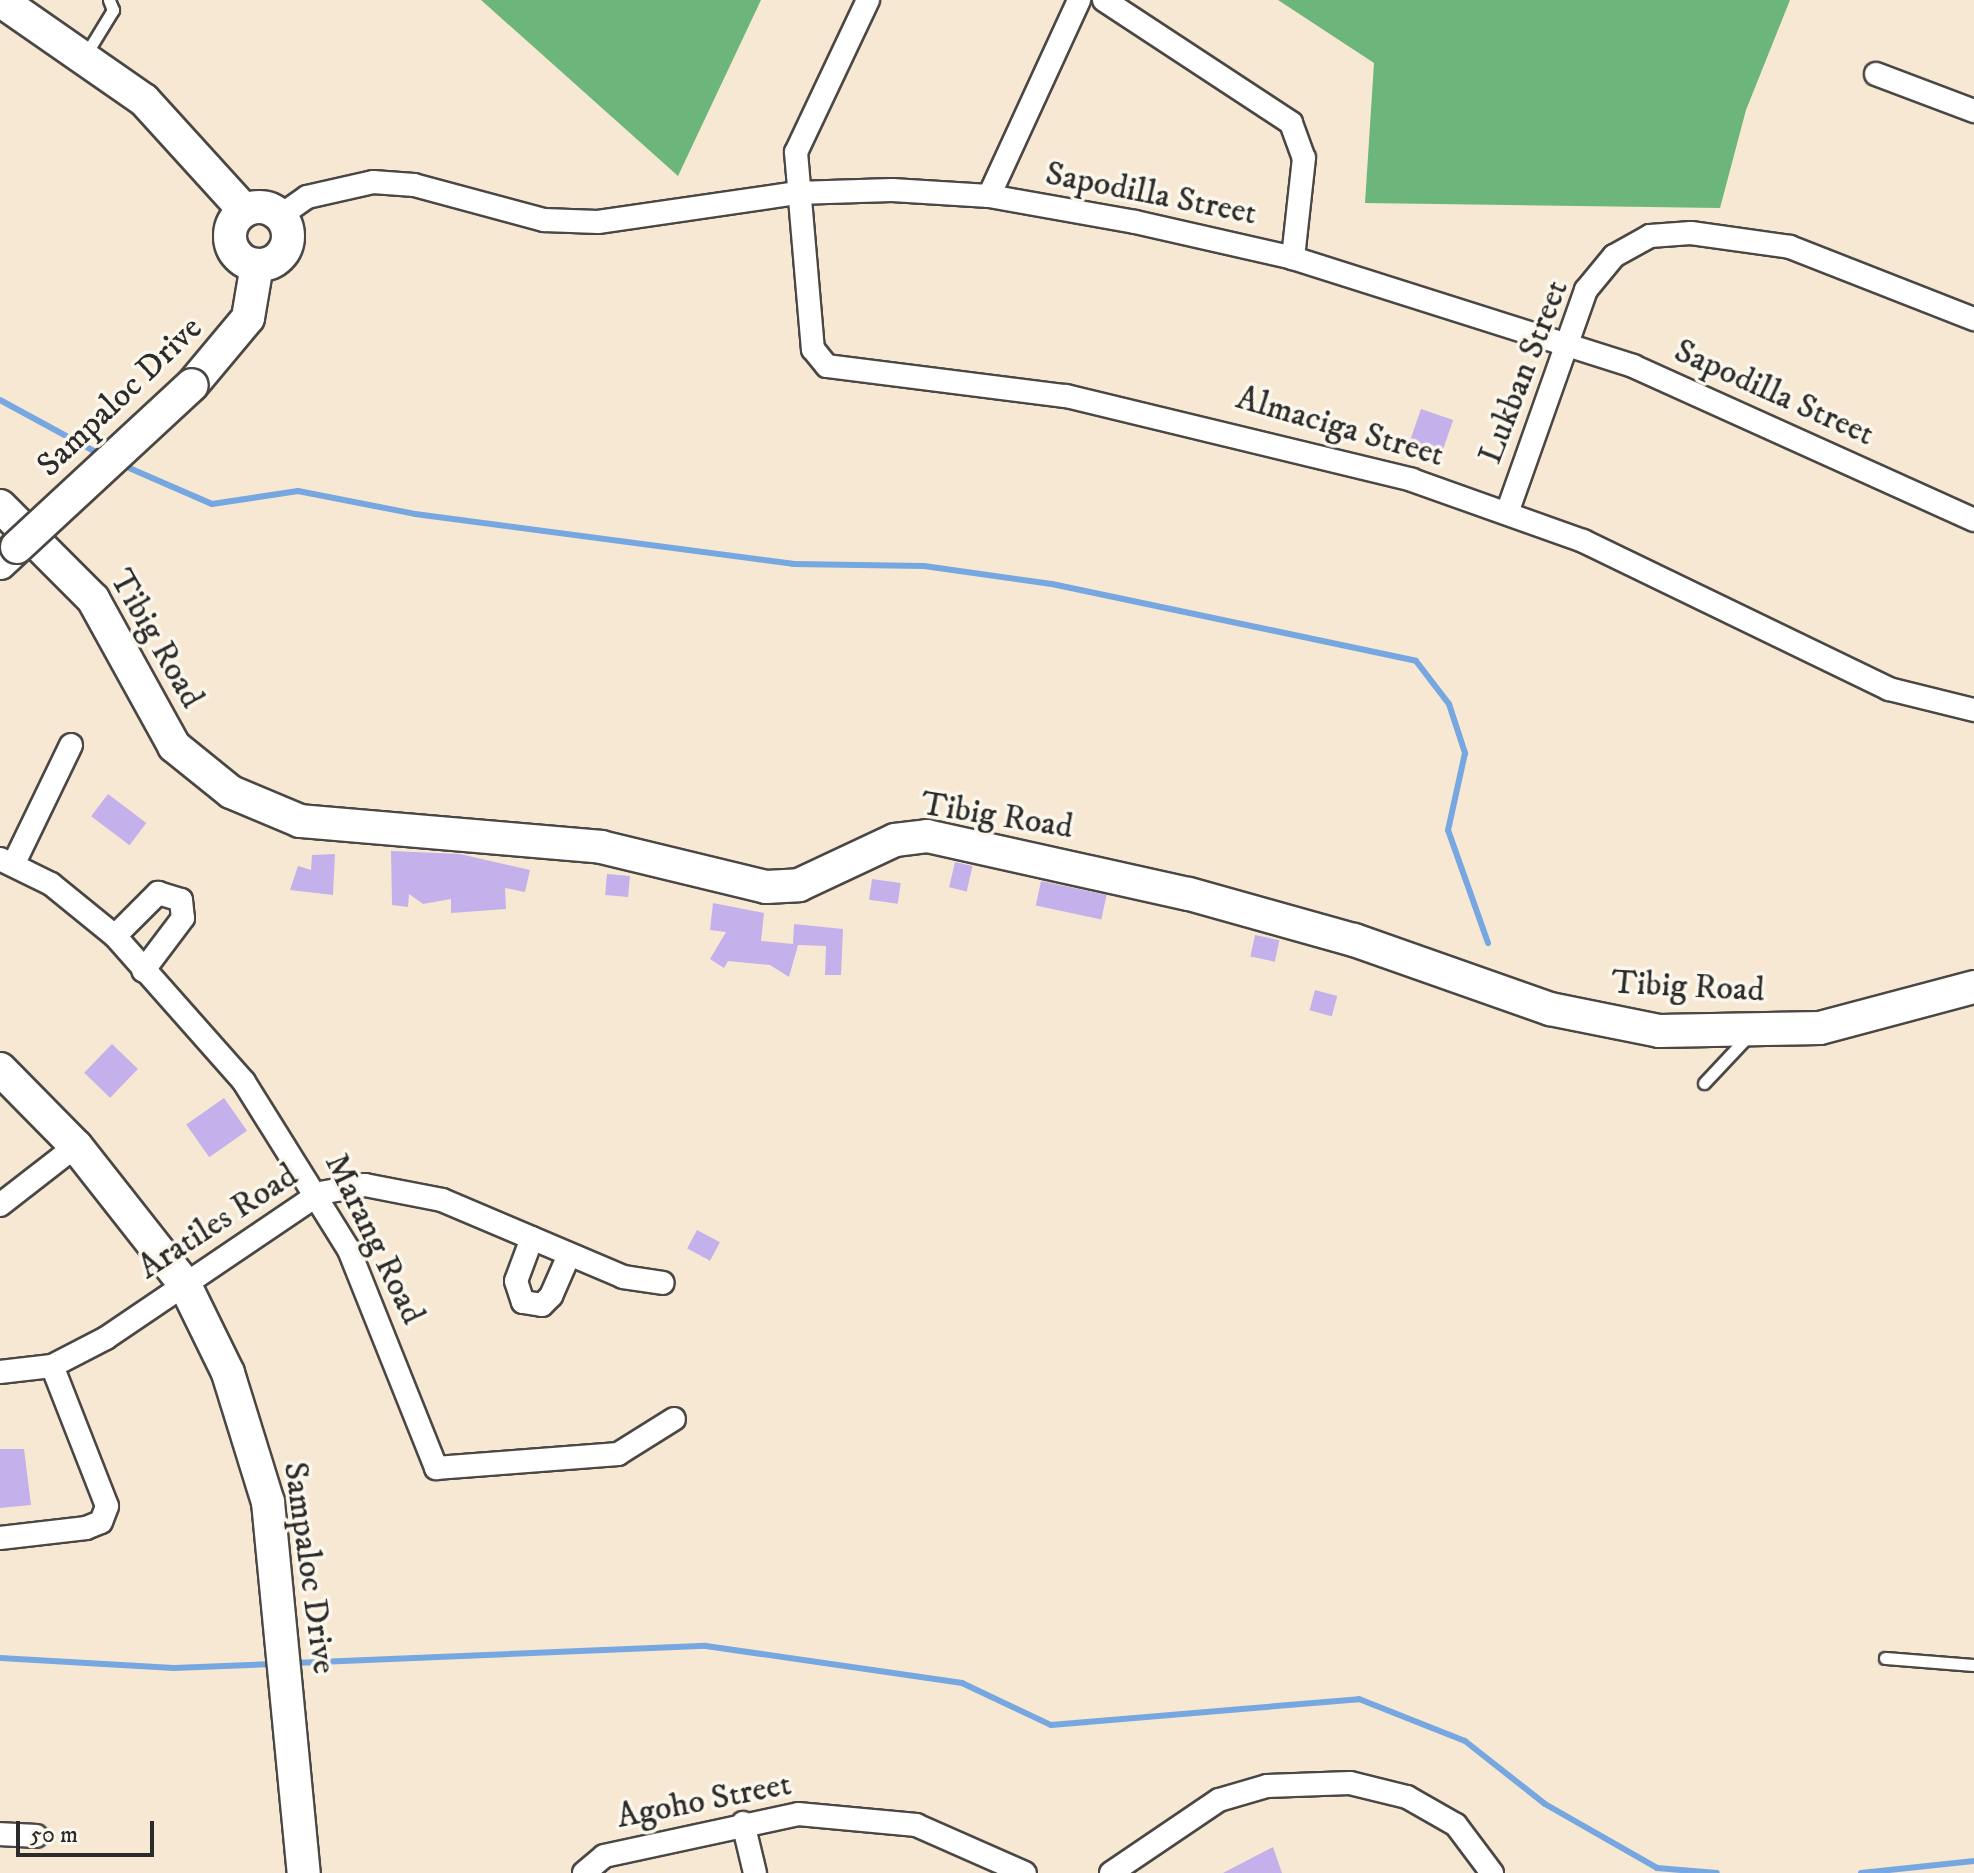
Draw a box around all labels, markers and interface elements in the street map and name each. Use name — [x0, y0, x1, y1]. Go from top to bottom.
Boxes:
street label: Sapodilla Street — [1042, 154, 1260, 234]
street label: Lukban Street — [1470, 274, 1578, 470]
street label: Sampaloc Drive — [29, 308, 211, 486]
street label: Sapodilla Street — [1668, 331, 1880, 455]
street label: Almaciga Street — [1232, 378, 1448, 476]
street label: Tibig Road — [100, 562, 212, 716]
street label: Tibig Road — [918, 784, 1076, 848]
street label: Tibig Road — [1610, 963, 1766, 1011]
street label: Marang Road — [315, 1147, 433, 1331]
street label: Aratiles Road — [131, 1155, 305, 1289]
street label: Sampaloc Drive — [274, 1459, 344, 1677]
street label: Agoho Street — [613, 1764, 795, 1838]
scale bar — [20, 1805, 158, 1855]
text: 50 m — [30, 1820, 78, 1850]

